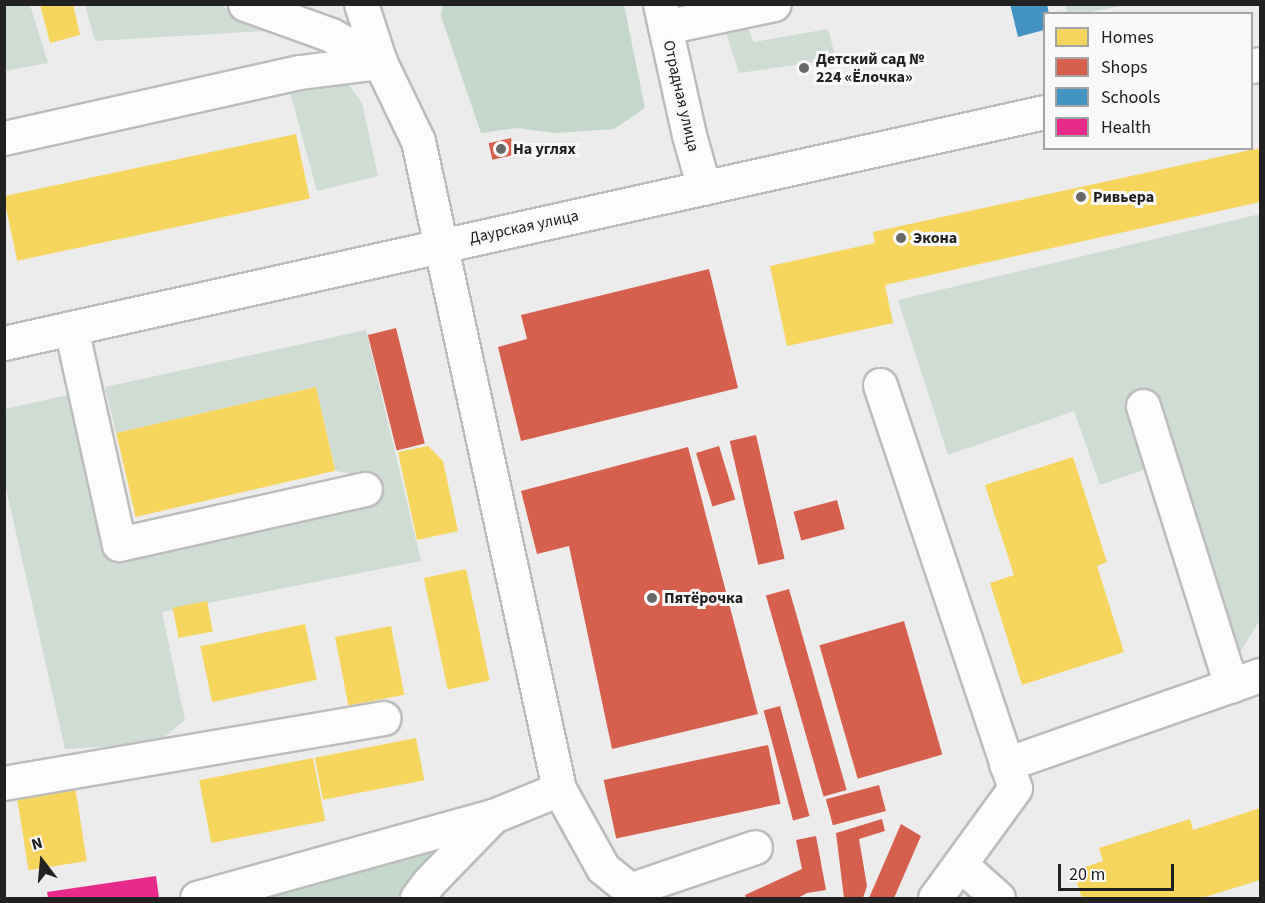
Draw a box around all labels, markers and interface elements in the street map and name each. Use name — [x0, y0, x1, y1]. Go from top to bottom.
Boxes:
legend — [1043, 12, 1253, 150]
text: Homes — [1101, 25, 1154, 50]
street label: Отрадная улица — [659, 38, 703, 154]
place label: Детский сад № 224 «Ёлочка» — [816, 49, 925, 87]
text: Shops — [1101, 55, 1148, 80]
marker: Детский сад № 224 «Ёлочка» — [797, 61, 811, 75]
text: Schools — [1101, 85, 1160, 110]
text: Health — [1101, 115, 1151, 140]
place label: На углях — [513, 139, 576, 159]
marker: На углях — [494, 142, 508, 156]
place label: Ривьера — [1093, 187, 1154, 207]
marker: Ривьера — [1074, 190, 1088, 204]
street label: Даурская улица — [468, 206, 580, 248]
place label: Экона — [913, 228, 957, 248]
marker: Экона — [894, 231, 908, 245]
place label: Пятёрочка — [664, 588, 743, 608]
marker: Пятёрочка — [645, 591, 659, 605]
north arrow — [12, 831, 72, 891]
text: N — [29, 832, 45, 856]
scale bar — [1061, 852, 1176, 890]
text: 20 m — [1069, 862, 1105, 887]

